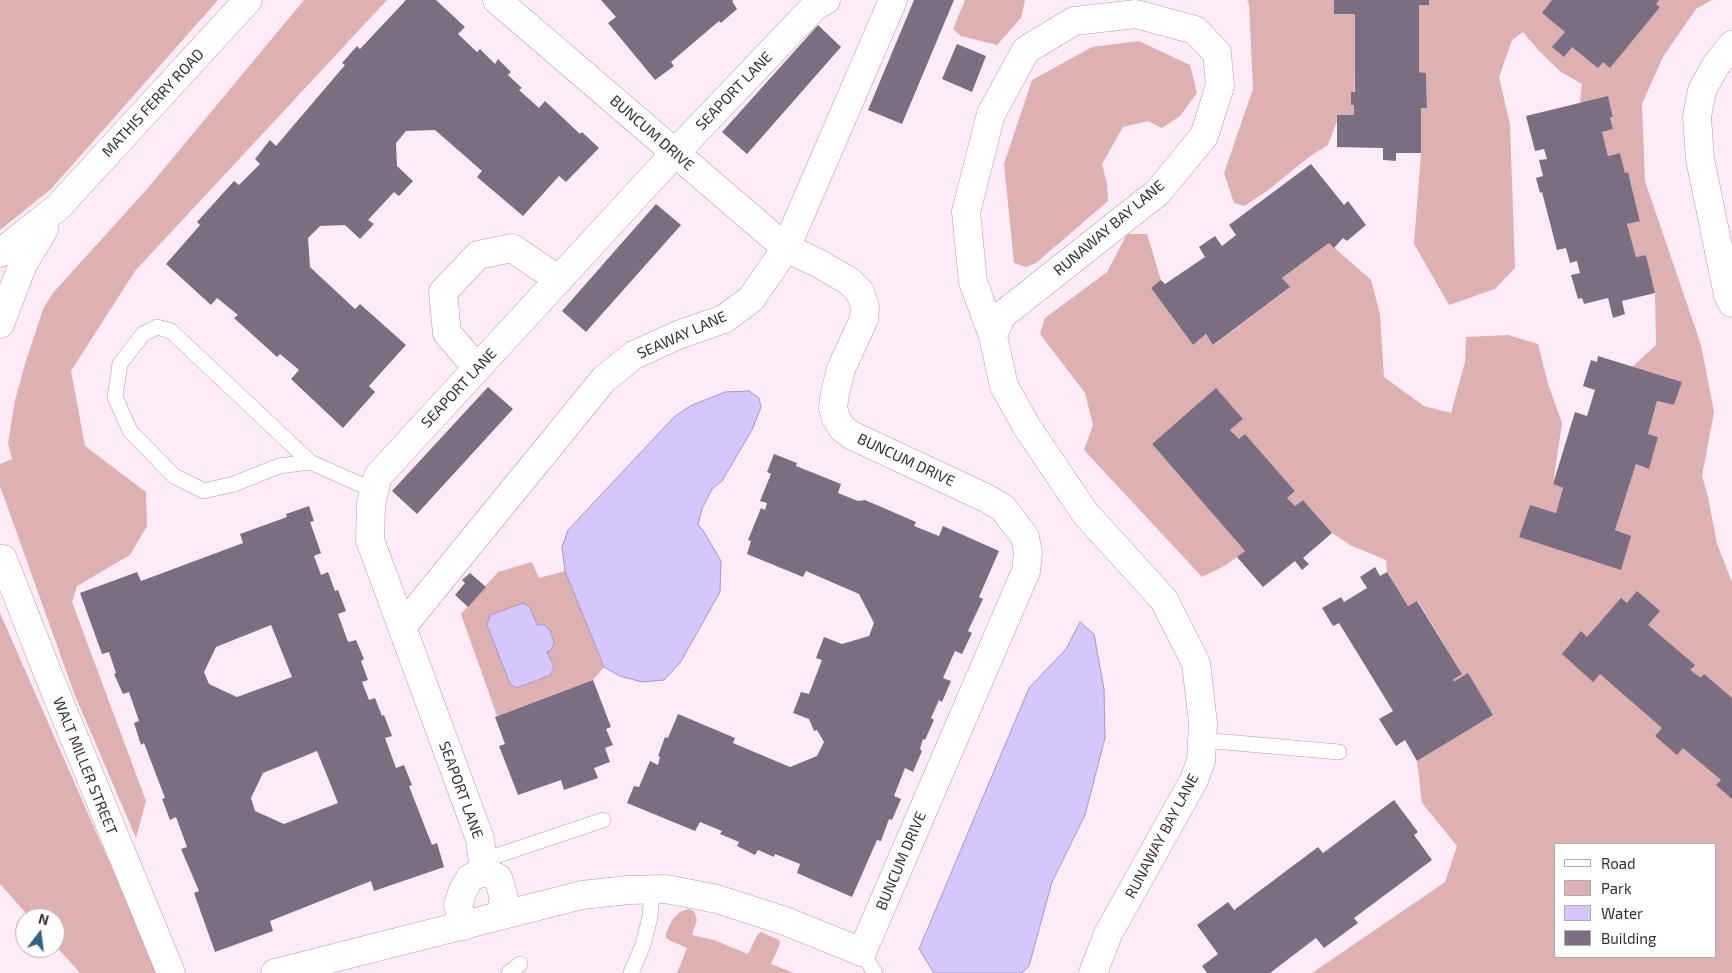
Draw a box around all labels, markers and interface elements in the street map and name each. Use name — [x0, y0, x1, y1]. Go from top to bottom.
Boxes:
street label: MATHIS FERRY ROAD — [98, 45, 208, 161]
street label: SEAPORT LANE — [692, 48, 776, 134]
street label: BUNCUM DRIVE — [606, 92, 698, 174]
street label: RUNAWAY BAY LANE — [1050, 176, 1168, 280]
street label: SEAWAY LANE — [634, 307, 730, 363]
street label: SEAPORT LANE — [418, 344, 500, 432]
street label: BUNCUM DRIVE — [854, 430, 958, 490]
street label: WALT MILLER STREET — [49, 695, 121, 837]
street label: SEAPORT LANE — [435, 739, 487, 841]
street label: RUNAWAY BAY LANE — [1121, 770, 1203, 902]
street label: BUNCUM DRIVE — [872, 809, 930, 913]
legend — [1554, 843, 1717, 958]
text: Road — [1601, 854, 1636, 872]
text: Park — [1601, 879, 1632, 897]
text: Water — [1601, 904, 1643, 922]
north arrow — [15, 908, 65, 958]
text: N — [37, 909, 51, 929]
text: Building — [1601, 929, 1656, 947]

